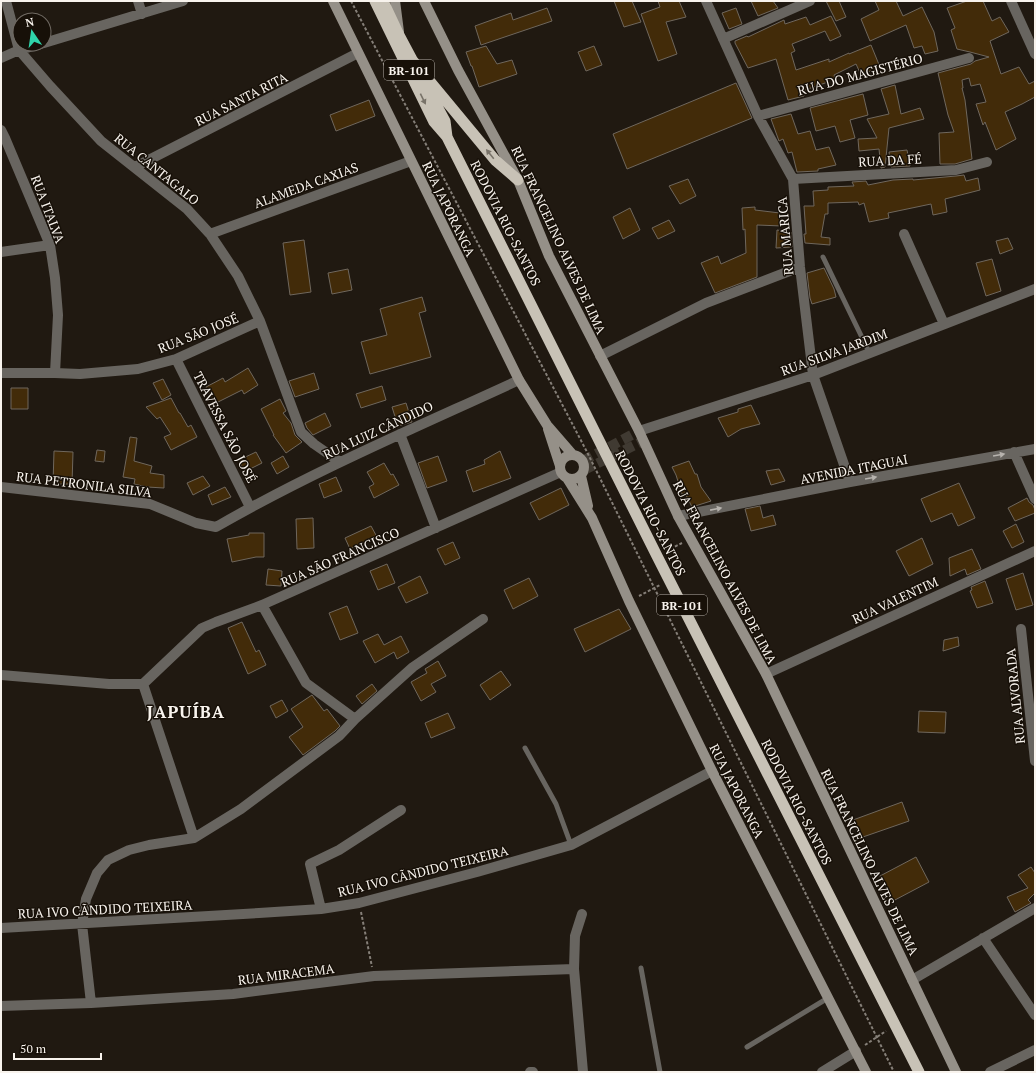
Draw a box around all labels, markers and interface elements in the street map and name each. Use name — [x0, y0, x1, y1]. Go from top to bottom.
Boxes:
north arrow — [12, 12, 52, 52]
text: N — [24, 14, 36, 30]
street label: RUA DO MAGISTÉRIO — [795, 49, 925, 99]
road number: BR-101 — [384, 60, 434, 80]
street label: RUA SANTA RITA — [192, 68, 290, 130]
one-way arrow — [420, 93, 426, 105]
street label: RUA CANTAGALO — [111, 129, 203, 209]
street label: RUA FRANCELINO ALVES DE LIMA — [507, 143, 611, 337]
one-way arrow — [485, 148, 494, 159]
street label: RUA DA FÉ — [858, 149, 922, 171]
street label: RODOVIA RIO-SANTOS — [466, 157, 546, 289]
street label: ALAMEDA CAXIAS — [251, 158, 361, 212]
street label: RUA JAPORANGA — [418, 158, 480, 260]
street label: RUA ITALVA — [27, 172, 69, 246]
street label: RUA MARICA — [773, 196, 797, 276]
street label: RUA SÃO JOSÉ — [155, 309, 241, 357]
street label: RUA SILVA JARDIM — [778, 324, 890, 380]
street label: TRAVESSA SÃO JOSÉ — [189, 368, 261, 486]
street label: RUA LUIZ CÂNDIDO — [320, 397, 436, 463]
street label: RODOVIA RIO-SANTOS — [611, 447, 691, 579]
street label: AVENIDA ITAGUAI — [799, 450, 909, 488]
one-way arrow — [993, 452, 1005, 458]
street label: RUA PETRONILA SILVA — [15, 467, 153, 501]
one-way arrow — [865, 475, 877, 481]
street label: RUA FRANCELINO ALVES DE LIMA — [669, 477, 781, 667]
one-way arrow — [710, 505, 722, 511]
street label: RUA SÃO FRANCISCO — [278, 523, 402, 591]
street label: RUA VALENTIM — [849, 572, 941, 628]
road number: BR-101 — [657, 595, 707, 615]
street label: RUA ALVORADA — [1001, 647, 1029, 745]
district label: JAPUÍBA — [147, 700, 225, 723]
street label: RODOVIA RIO-SANTOS — [757, 736, 837, 868]
street label: RUA JAPORANGA — [705, 741, 769, 841]
street label: RUA FRANCELINO ALVES DE LIMA — [817, 766, 923, 958]
street label: RUA IVO CÃNDIDO TEIXEIRA — [336, 841, 510, 901]
street label: RUA IVO CÃNDIDO TEIXEIRA — [17, 895, 193, 923]
street label: RUA MIRACEMA — [237, 959, 335, 989]
scale bar — [14, 1035, 101, 1061]
text: 50 m — [20, 1041, 47, 1056]

